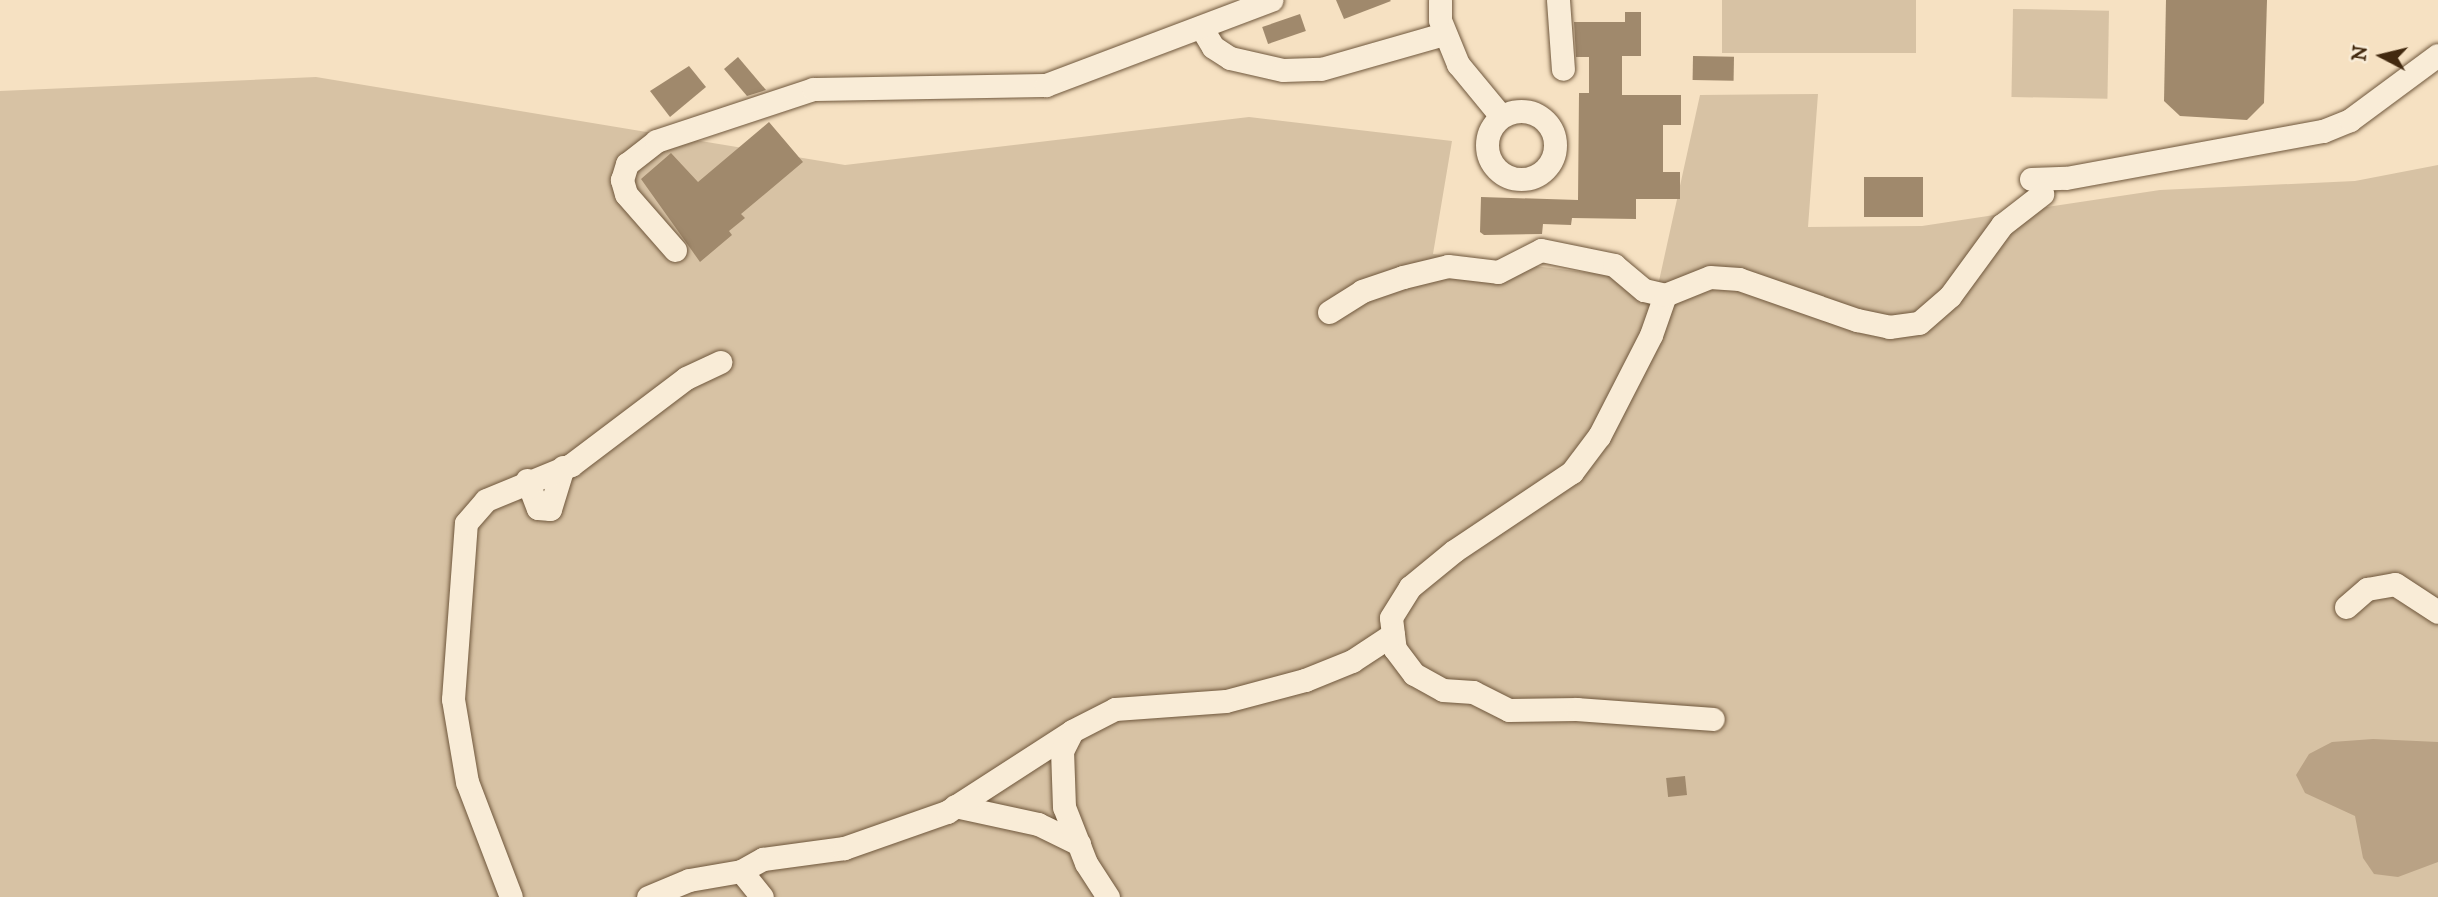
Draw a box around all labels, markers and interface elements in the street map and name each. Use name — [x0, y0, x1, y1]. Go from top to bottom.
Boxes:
north arrow — [2347, 21, 2417, 91]
text: N — [2348, 44, 2373, 63]

